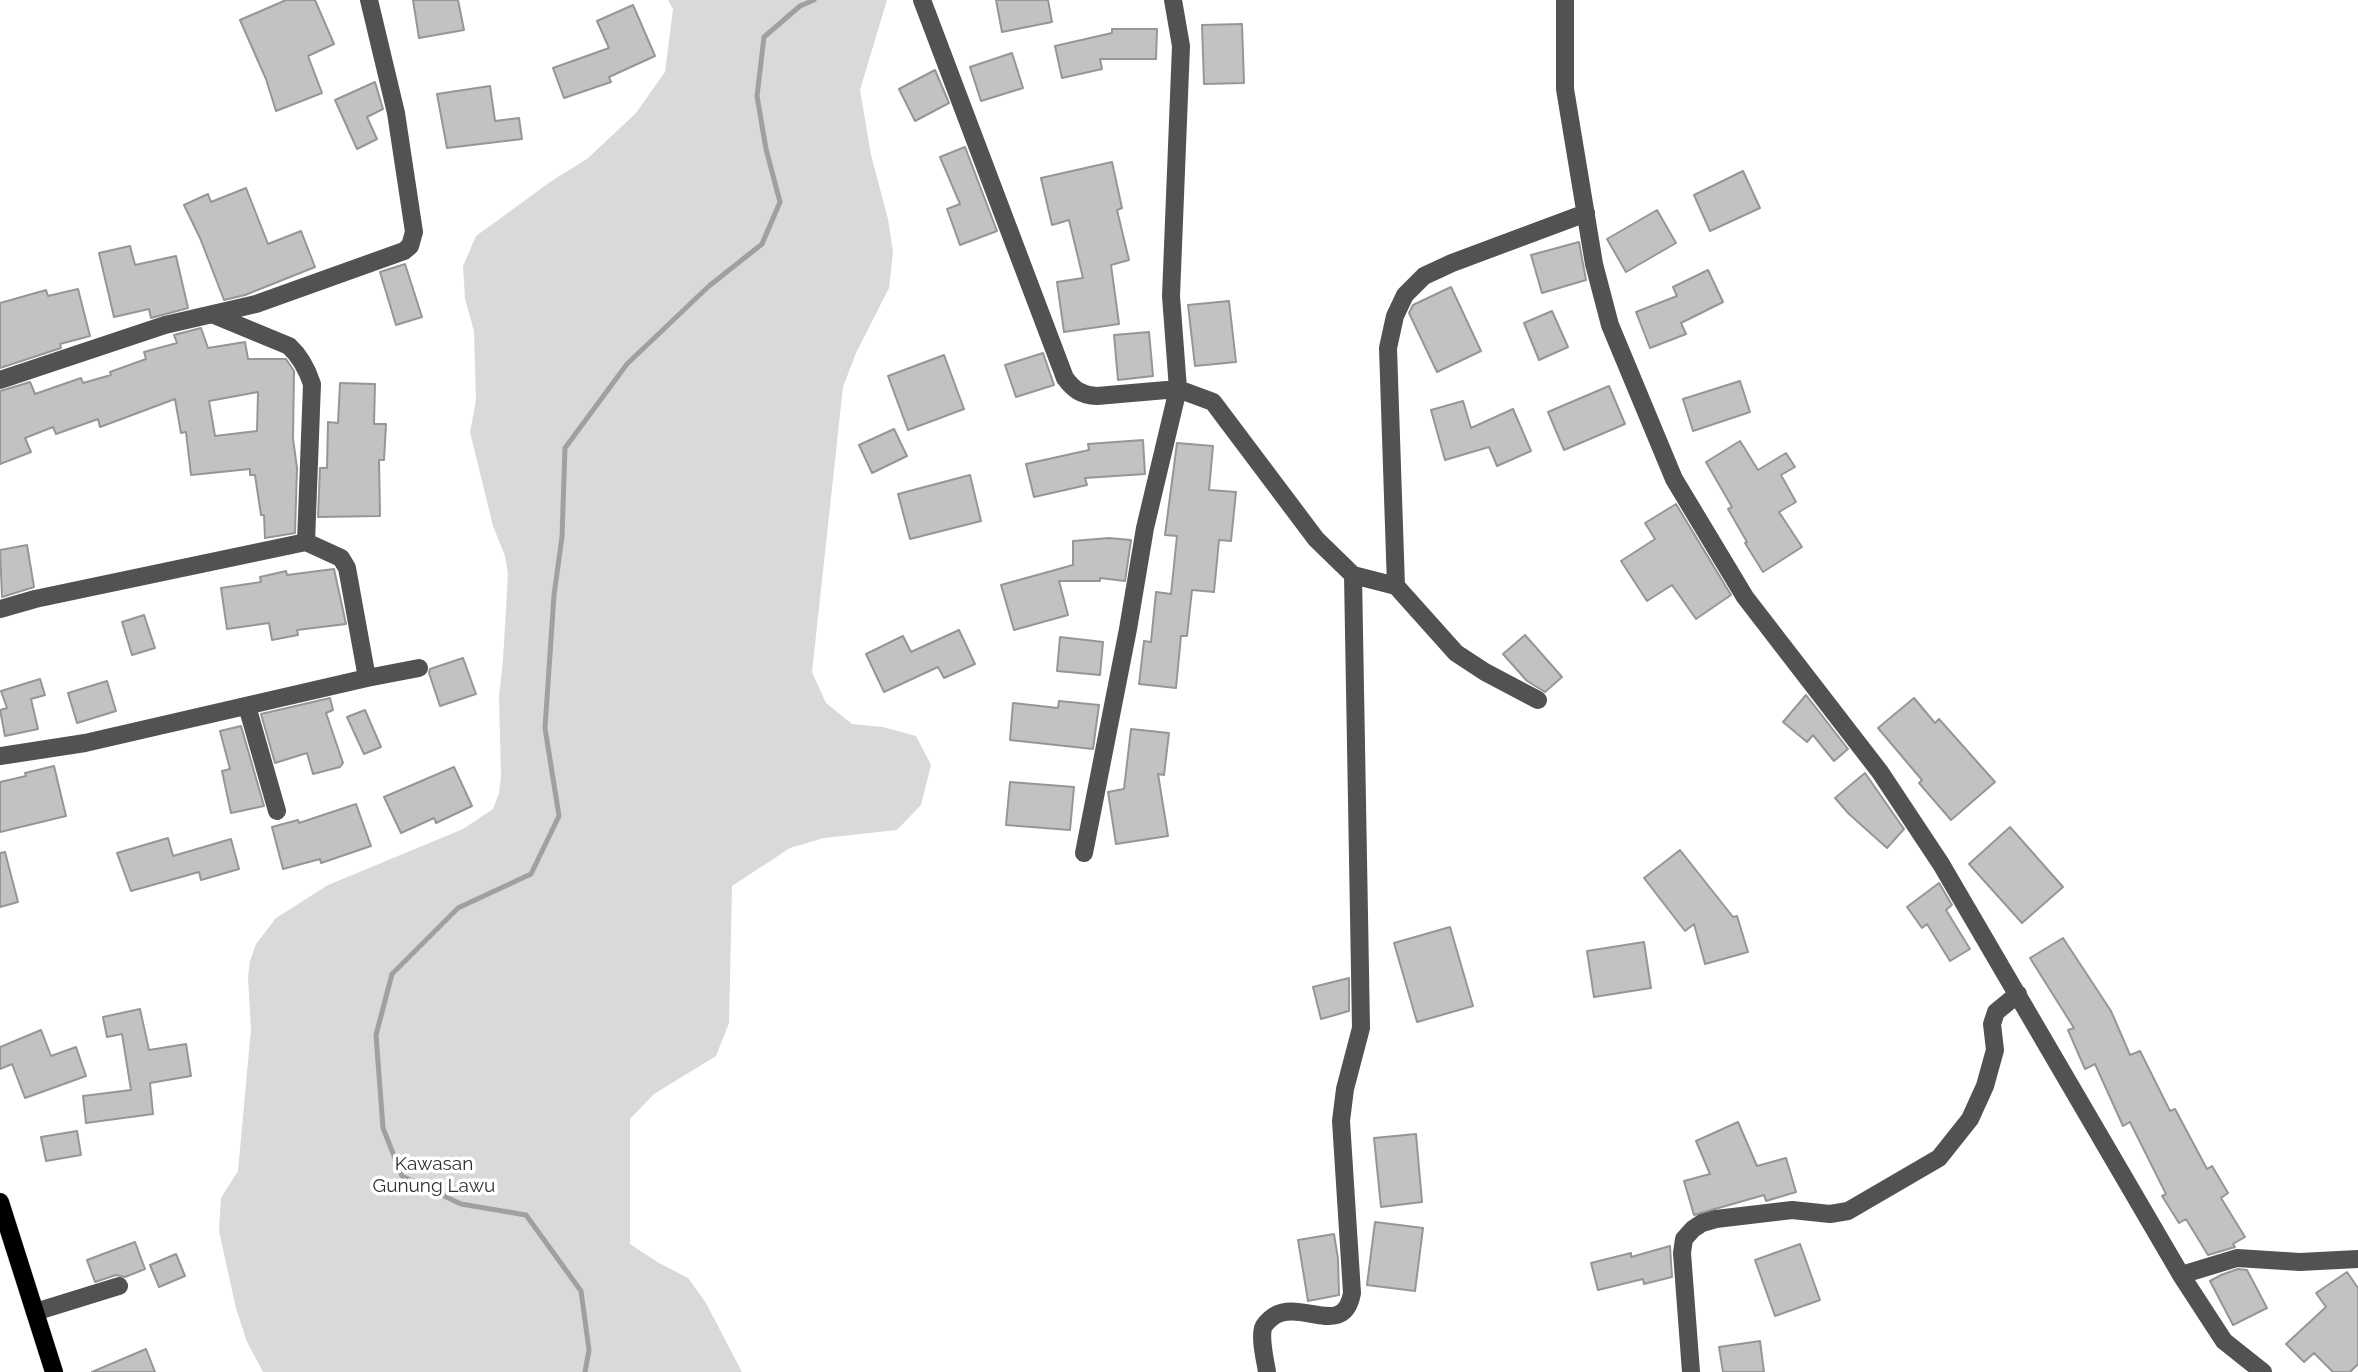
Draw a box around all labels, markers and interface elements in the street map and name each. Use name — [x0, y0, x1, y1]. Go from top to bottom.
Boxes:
park label: Kawasan Gunung Lawu — [373, 1153, 495, 1197]

